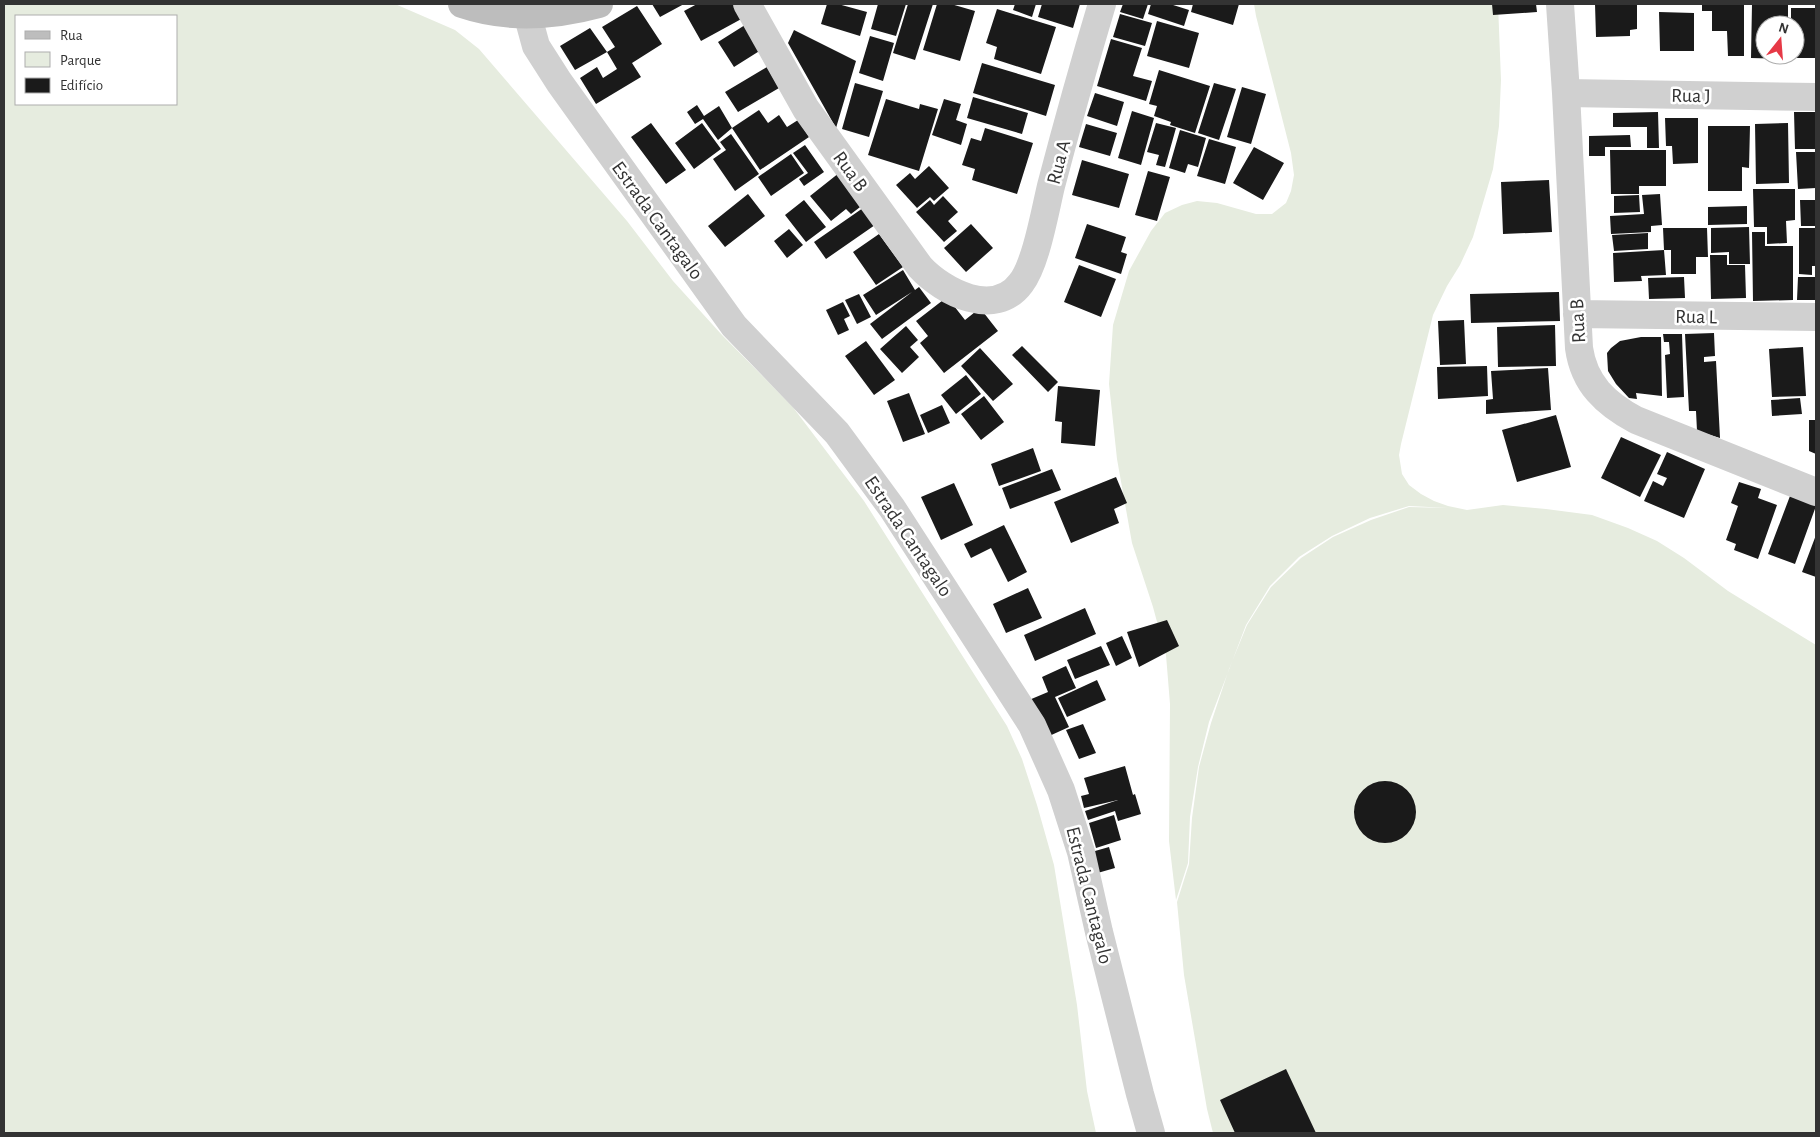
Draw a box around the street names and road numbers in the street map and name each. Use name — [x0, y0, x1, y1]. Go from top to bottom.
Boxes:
street label: Rua J — [1671, 86, 1711, 106]
street label: Rua A — [1043, 138, 1075, 187]
street label: Rua B — [829, 148, 871, 195]
street label: Estrada Cantagalo — [608, 158, 707, 283]
street label: Rua B — [1567, 298, 1589, 344]
street label: Rua L — [1675, 307, 1718, 327]
street label: Estrada Cantagalo — [861, 473, 956, 600]
street label: Estrada Cantagalo — [1062, 825, 1116, 966]

